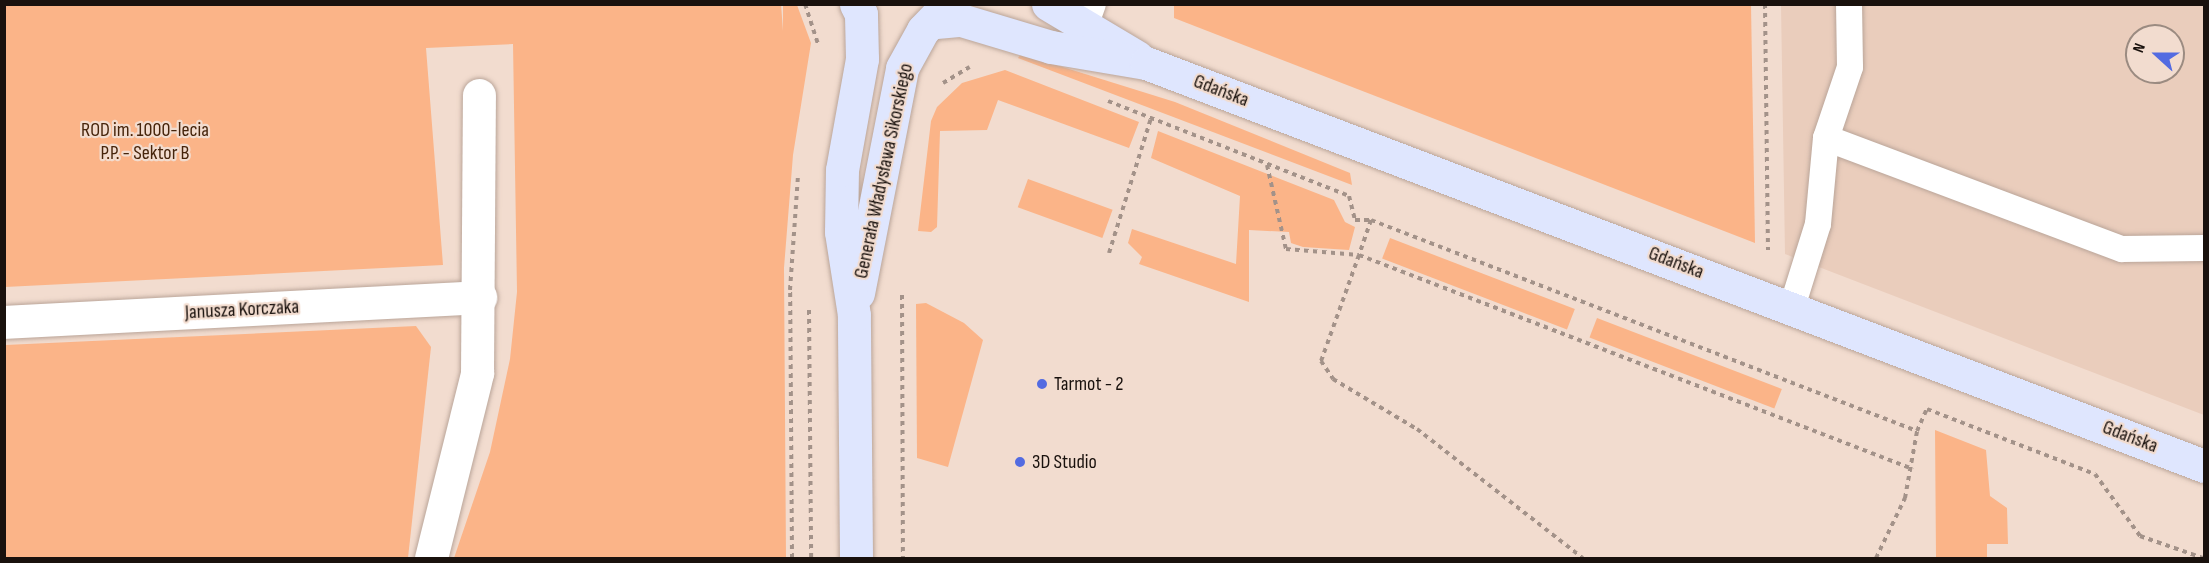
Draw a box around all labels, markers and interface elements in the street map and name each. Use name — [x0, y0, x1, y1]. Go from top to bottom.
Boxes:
north arrow — [2125, 24, 2185, 84]
text: N — [2129, 41, 2150, 55]
street label: Generała Władysława Sikorskiego — [849, 61, 919, 281]
street label: Gdańska — [1190, 70, 1252, 112]
park label: ROD im. 1000-lecia P.P. - Sektor B — [81, 119, 209, 166]
street label: Gdańska — [1645, 242, 1707, 284]
street label: Janusza Korczaka — [184, 295, 300, 325]
place label: Tarmot - 2 — [1054, 372, 1123, 396]
marker: Tarmot - 2 — [1035, 377, 1049, 391]
street label: Gdańska — [2099, 416, 2161, 458]
place label: 3D Studio — [1032, 450, 1097, 474]
marker: 3D Studio — [1013, 455, 1027, 469]

